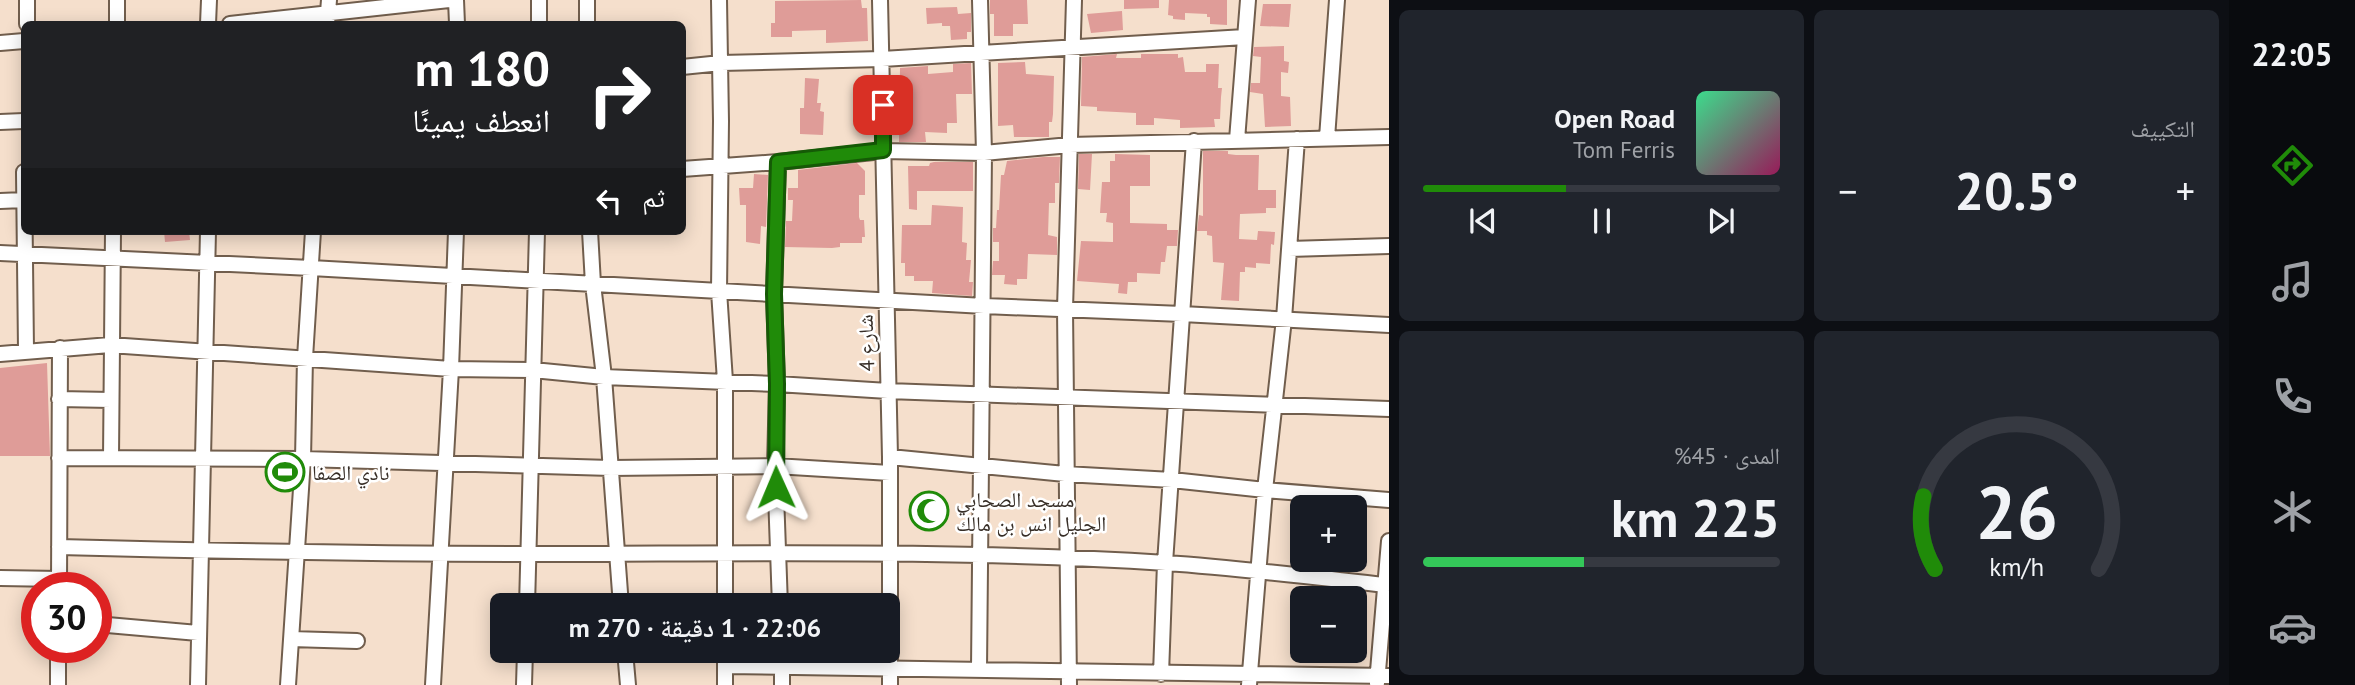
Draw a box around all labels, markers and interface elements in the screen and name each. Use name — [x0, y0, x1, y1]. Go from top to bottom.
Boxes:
text: 22:05 — [2251, 33, 2333, 75]
text: 180 m — [415, 36, 550, 100]
icon: right — [574, 49, 665, 140]
pin — [853, 75, 913, 135]
icon: arrive — [864, 86, 902, 124]
text: انعطف يمينًا — [412, 99, 550, 141]
text: Open Road — [1554, 102, 1675, 135]
text: التكييف — [2130, 114, 2195, 143]
text: Tom Ferris — [1573, 135, 1675, 164]
icon: directions — [2268, 141, 2317, 190]
text: 20.5° — [1955, 157, 2078, 224]
text: − — [1838, 166, 1857, 215]
text: + — [2176, 166, 2195, 215]
text: ثم — [642, 181, 665, 214]
icon: left — [590, 182, 628, 220]
icon: previous — [1464, 202, 1502, 240]
icon: pause — [1583, 202, 1621, 240]
icon: next — [1702, 202, 1740, 240]
icon: music — [2268, 257, 2317, 306]
street label: شارع 4 — [852, 314, 880, 372]
icon: phone — [2268, 372, 2317, 421]
text: المدى · 45% — [1674, 441, 1780, 470]
position arrow — [739, 450, 813, 524]
sports icon: نادي الصفا — [264, 451, 306, 493]
place label: نادي الصفا — [312, 459, 390, 489]
text: 26 — [1975, 465, 2058, 559]
text: 225 km — [1611, 484, 1780, 551]
place label: مسجد الصحابي الجليل انس بن مالك — [956, 486, 1106, 537]
icon: climate — [2268, 487, 2317, 536]
mosque icon: مسجد الصحابي الجليل انس بن مالك — [908, 490, 950, 532]
map controls — [1290, 495, 1367, 663]
button: + — [1290, 495, 1367, 572]
text: km/h — [1989, 551, 2044, 583]
speed limit sign: 30 — [21, 572, 112, 663]
button: − — [1290, 586, 1367, 663]
icon: car — [2268, 603, 2317, 652]
text: 22:06 · 1 دقيقة · 270 m — [569, 611, 821, 644]

